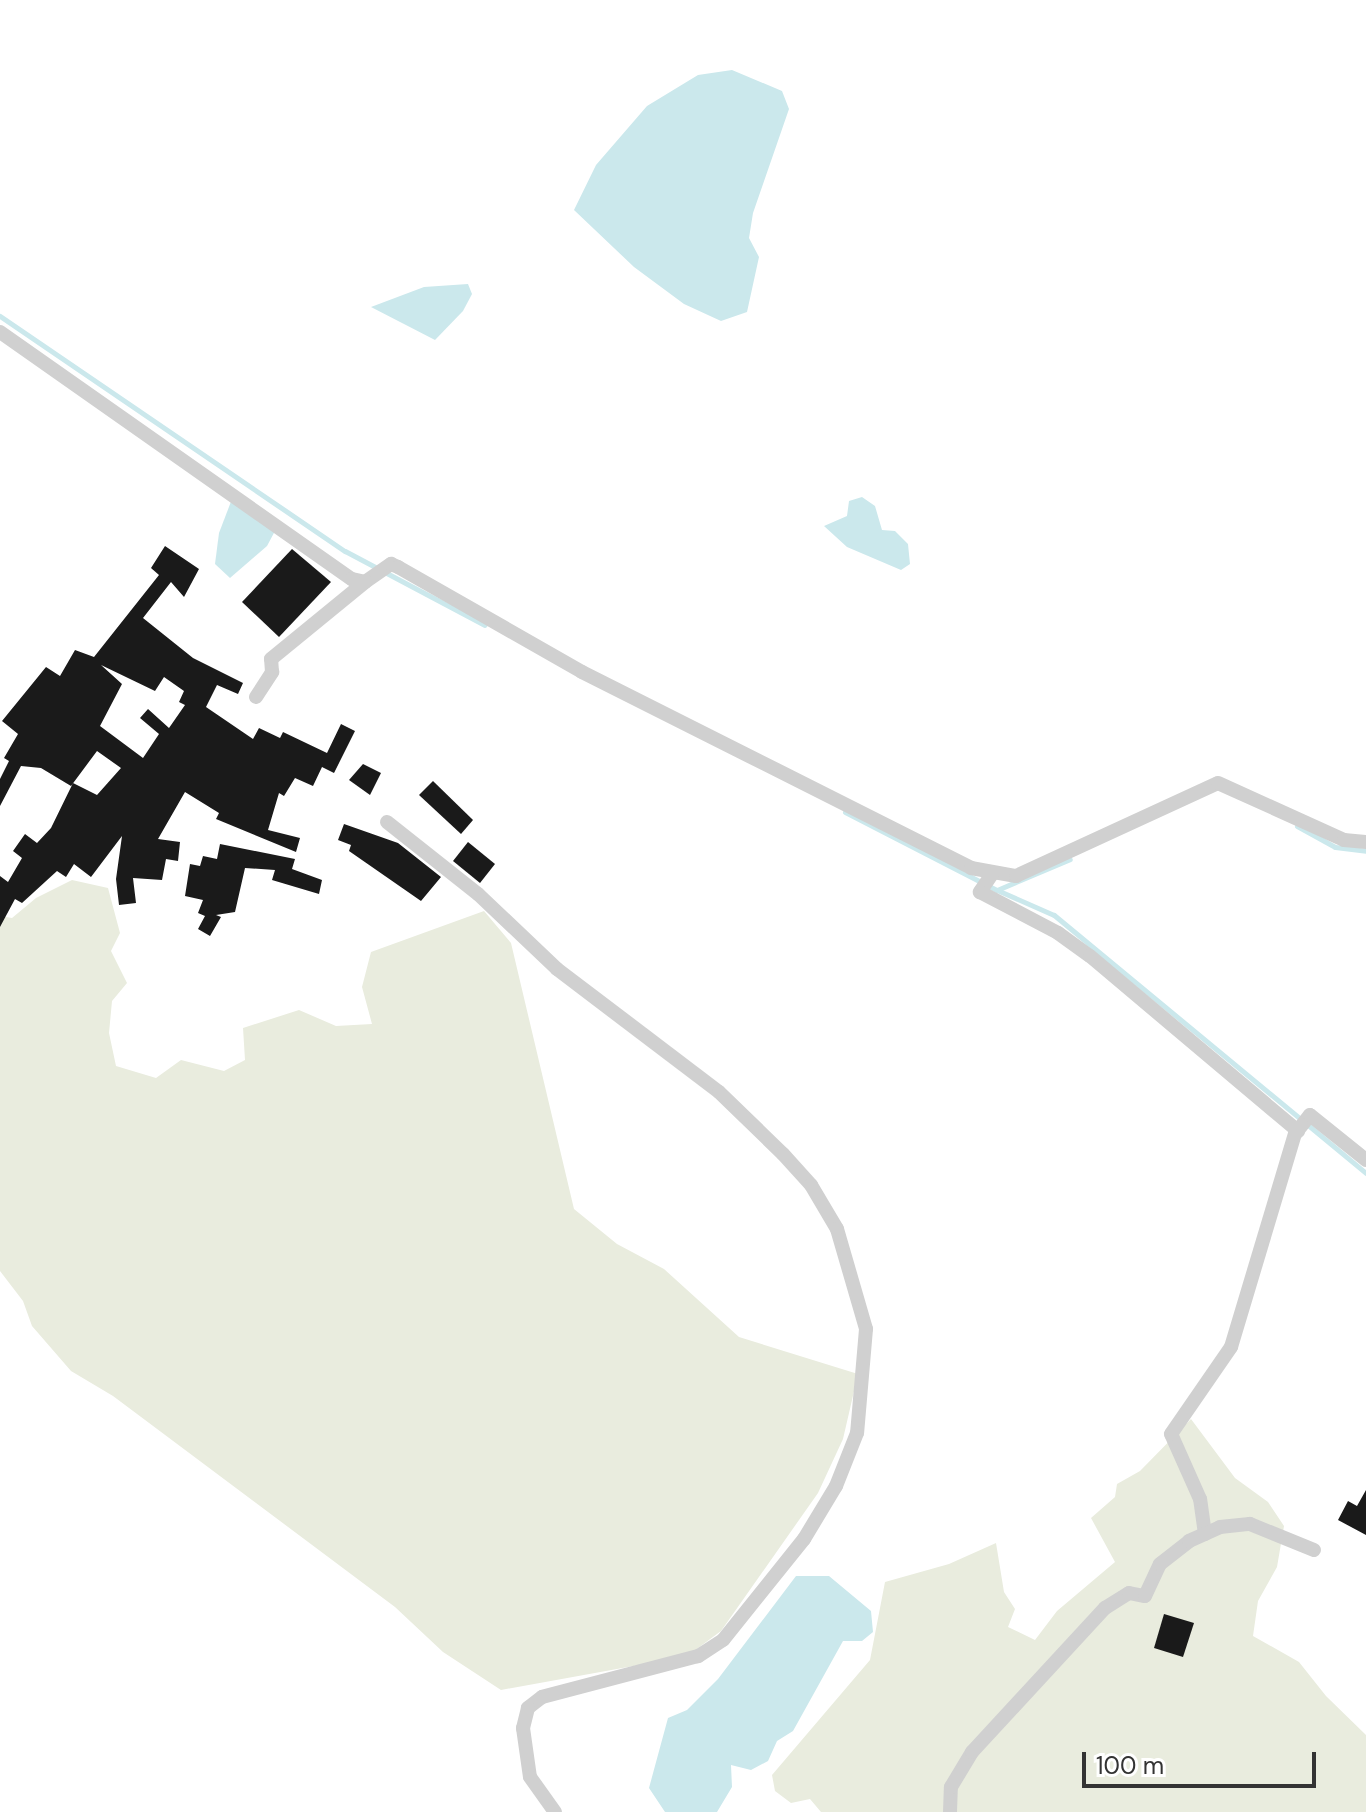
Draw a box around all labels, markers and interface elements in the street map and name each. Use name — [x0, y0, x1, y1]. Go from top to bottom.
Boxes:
scale bar — [1086, 1736, 1320, 1786]
text: 100 m — [1096, 1750, 1164, 1781]

